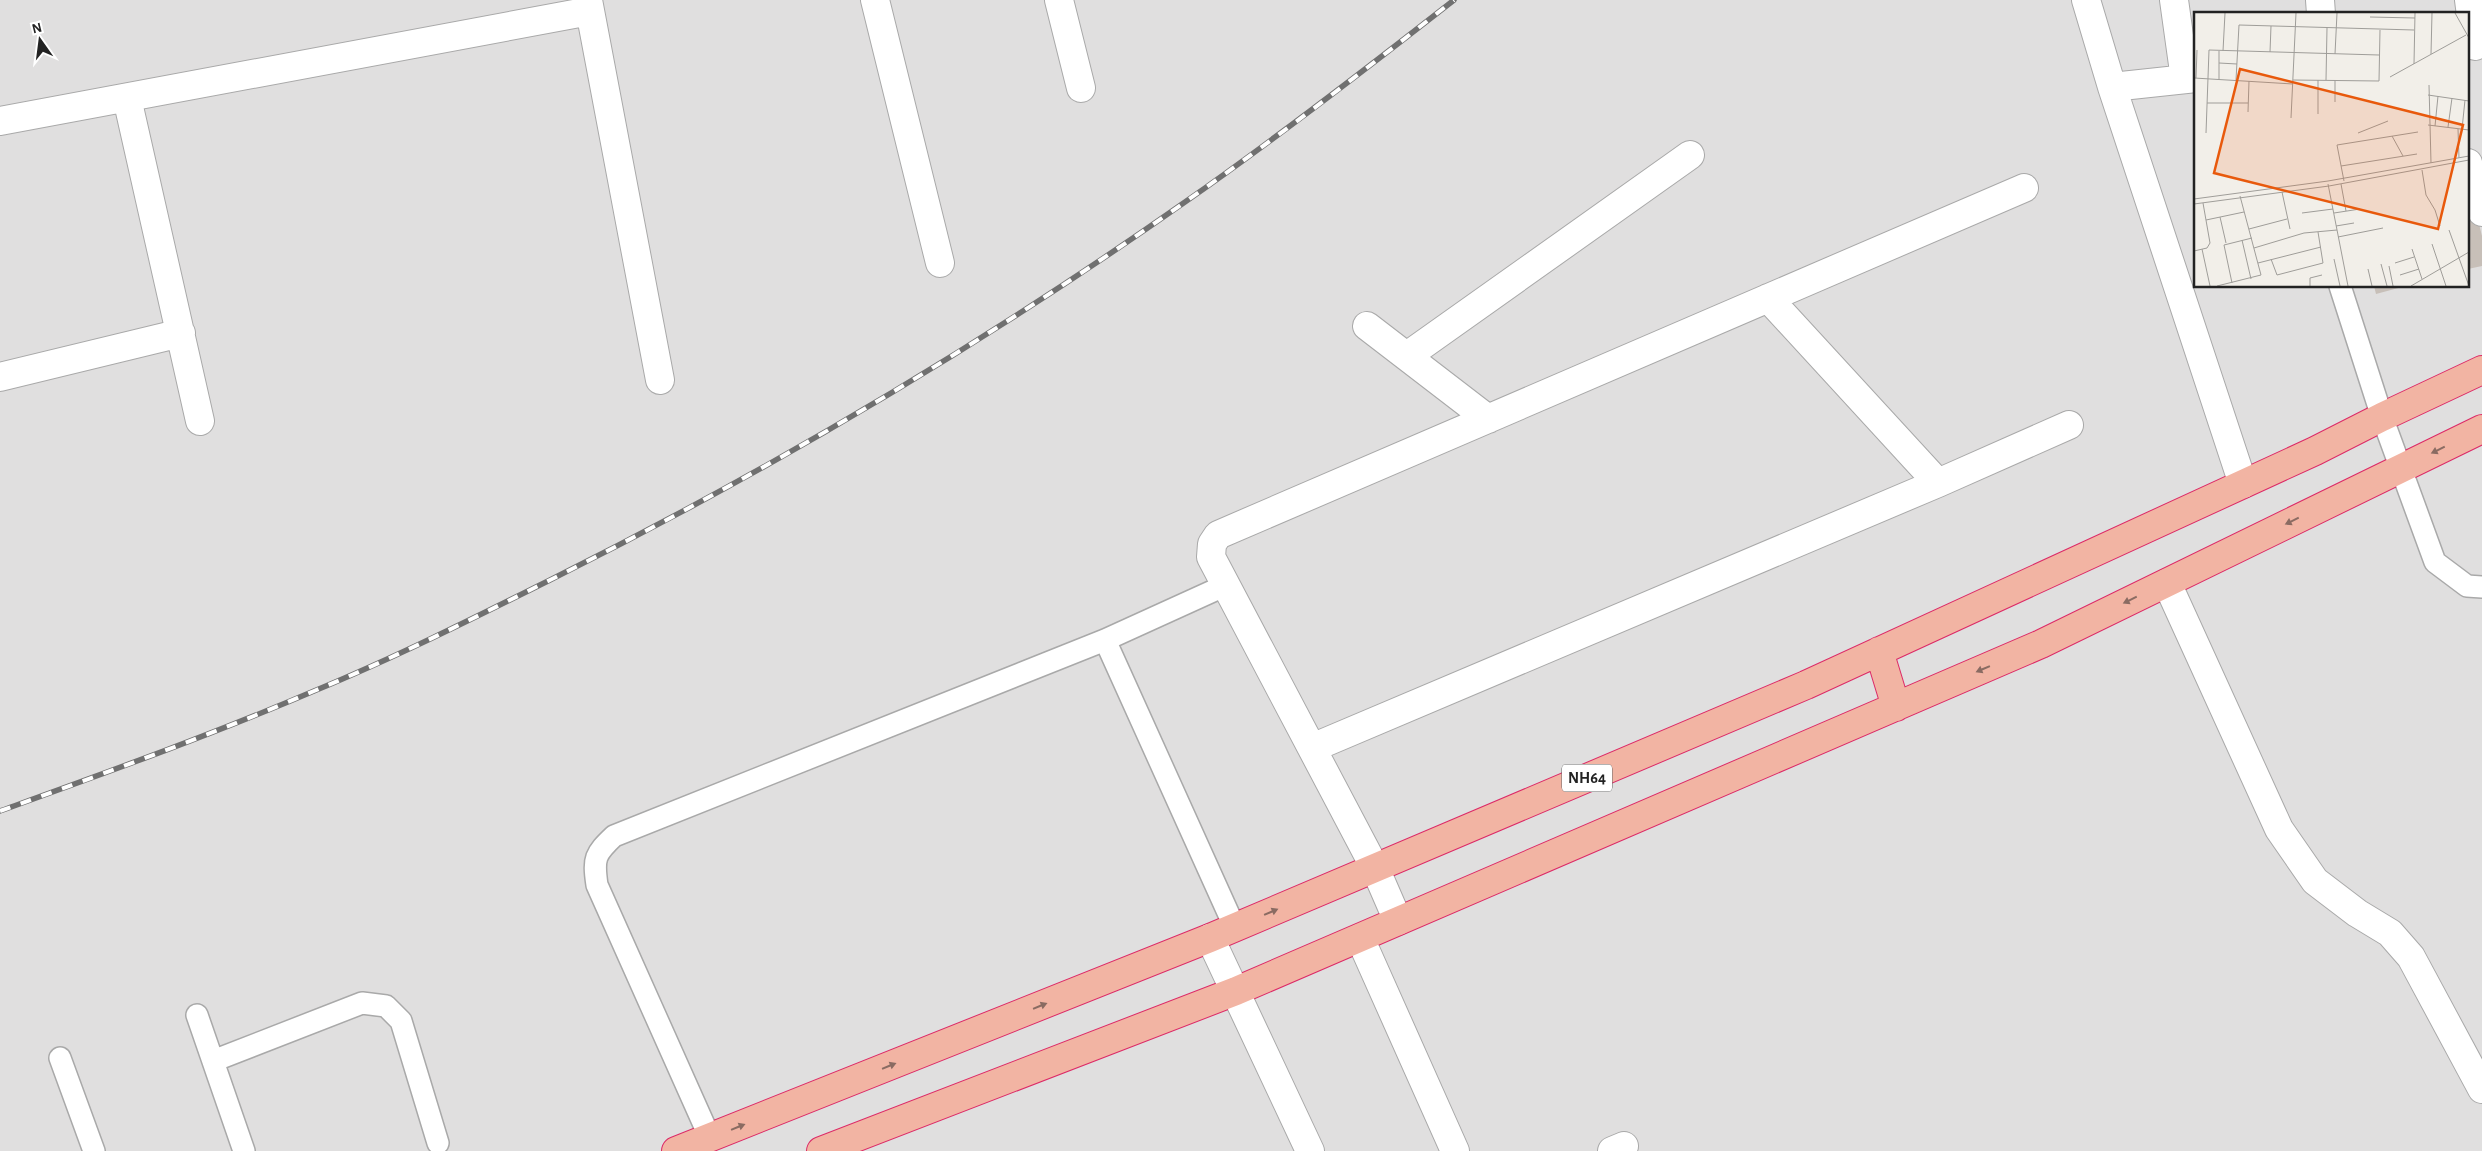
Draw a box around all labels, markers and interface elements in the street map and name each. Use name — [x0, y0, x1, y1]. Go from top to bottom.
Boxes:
inset map — [2194, 12, 2470, 288]
north arrow — [15, 15, 65, 65]
text: N — [31, 20, 44, 36]
one-way arrow — [2431, 446, 2445, 454]
one-way arrow — [2285, 518, 2299, 526]
one-way arrow — [2123, 596, 2138, 604]
one-way arrow — [1976, 666, 1990, 674]
road number: NH64 — [1562, 764, 1612, 791]
one-way arrow — [1264, 908, 1278, 916]
one-way arrow — [1033, 1002, 1047, 1010]
one-way arrow — [882, 1062, 896, 1070]
one-way arrow — [731, 1122, 745, 1130]

